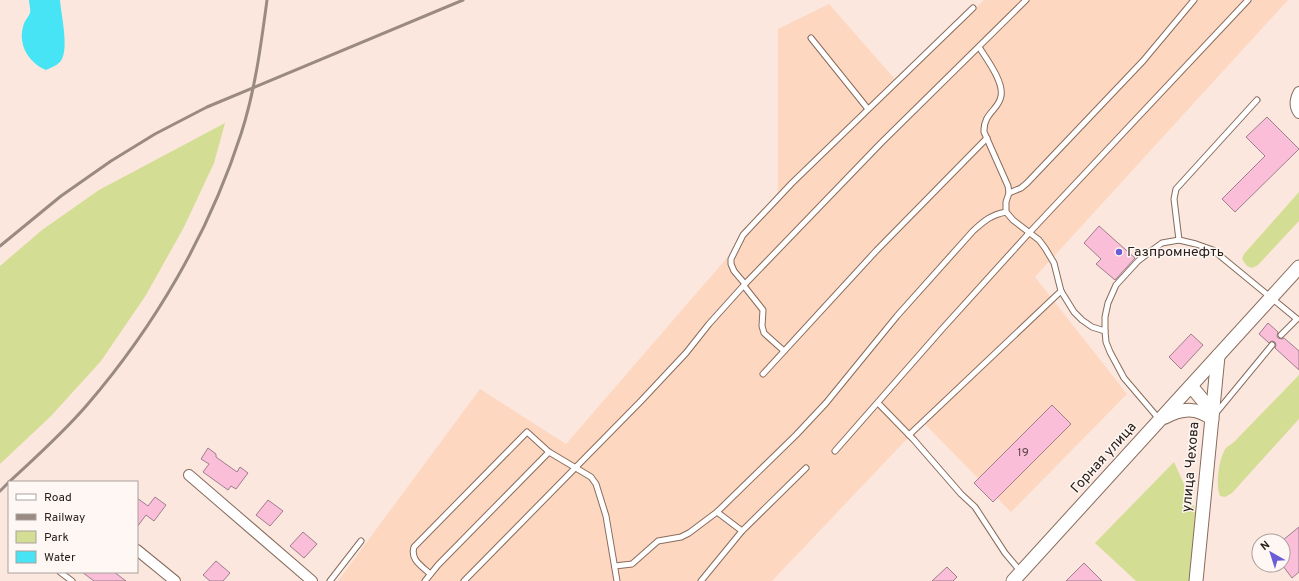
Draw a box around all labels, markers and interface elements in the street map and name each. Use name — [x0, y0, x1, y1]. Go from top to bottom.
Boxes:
place label: Газпромнефть — [1127, 244, 1224, 261]
marker: Газпромнефть — [1114, 247, 1124, 257]
street label: Горная улица — [1068, 419, 1140, 497]
street label: улица Чехова — [1179, 421, 1203, 513]
house number: 19 — [1017, 445, 1029, 461]
legend — [8, 481, 138, 573]
text: Road — [44, 490, 72, 506]
text: Railway — [44, 510, 85, 526]
text: Park — [44, 530, 69, 546]
north arrow — [1251, 533, 1291, 573]
text: N — [1258, 538, 1273, 554]
text: Water — [44, 550, 76, 566]

